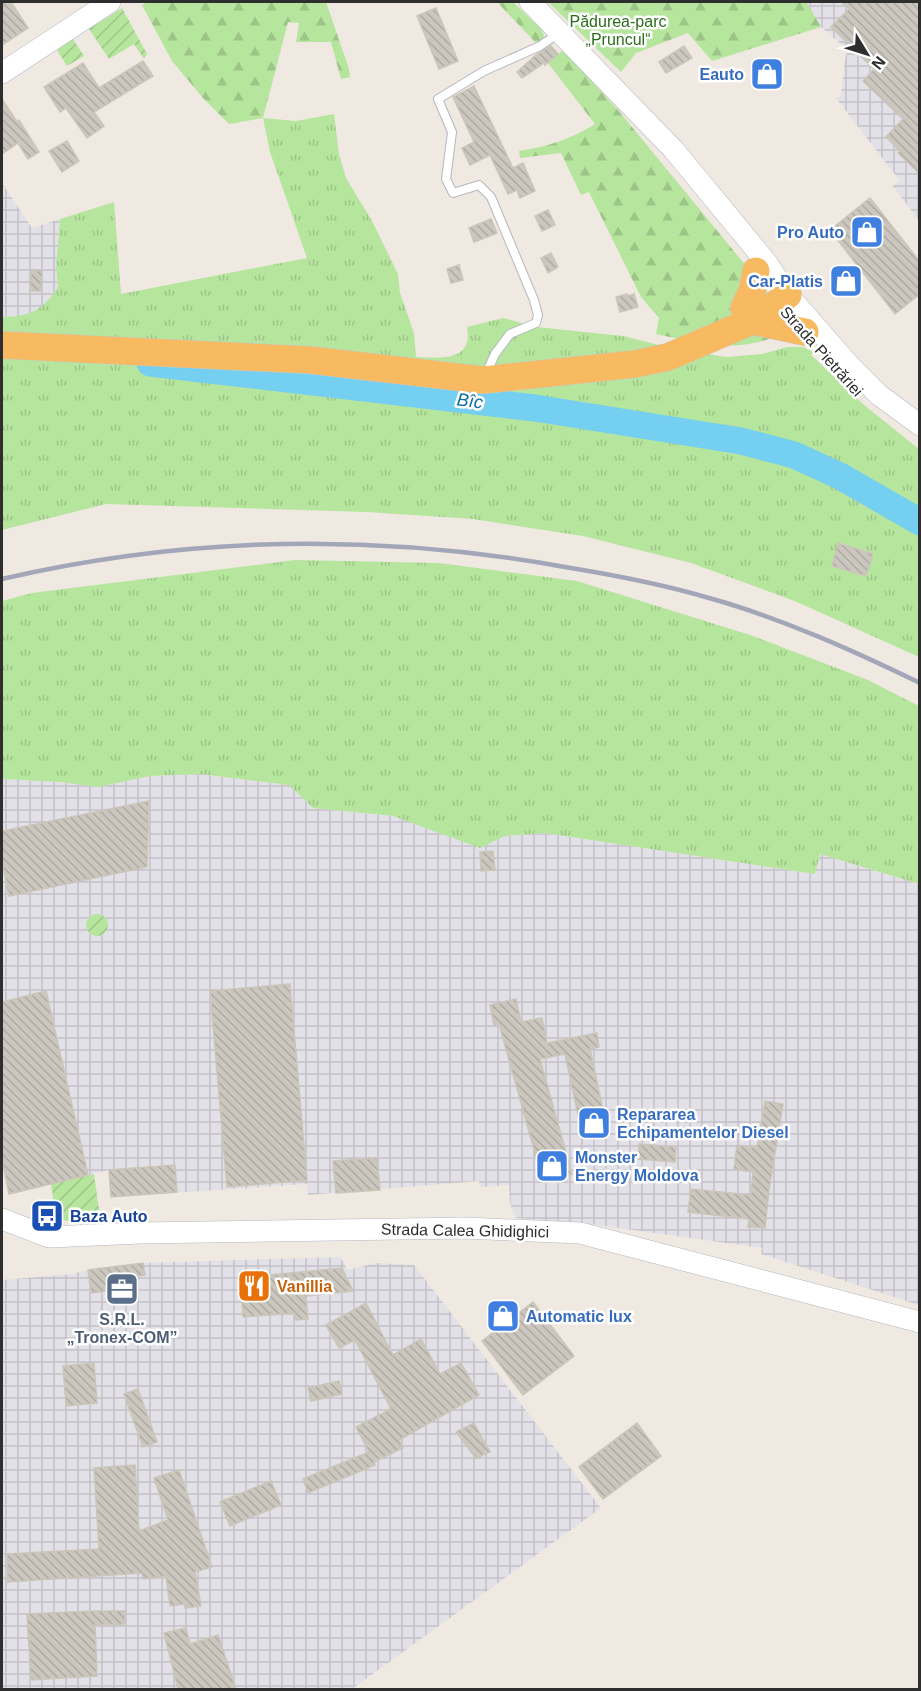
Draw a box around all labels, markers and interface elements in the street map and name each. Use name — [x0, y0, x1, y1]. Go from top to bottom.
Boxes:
park label: Pădurea-parc „Pruncul“ — [570, 13, 666, 48]
north arrow — [837, 24, 897, 84]
text: N — [868, 53, 889, 73]
shop icon: Eauto — [749, 56, 785, 92]
place label: Eauto — [700, 66, 744, 83]
shop icon: Pro Auto — [849, 214, 885, 250]
place label: Pro Auto — [777, 224, 844, 241]
shop icon: Car-Platis — [828, 263, 864, 299]
place label: Car-Platis — [748, 273, 823, 290]
street label: Strada Pietrăriei — [777, 303, 866, 400]
water label: Bîc — [456, 389, 484, 413]
shop icon: Repararea Echipamentelor Diesel — [576, 1105, 612, 1141]
place label: Repararea Echipamentelor Diesel — [617, 1106, 789, 1141]
shop icon: Monster Energy Moldova — [534, 1148, 570, 1184]
place label: Monster Energy Moldova — [575, 1149, 699, 1184]
bus stop icon: Baza Auto — [29, 1198, 65, 1234]
place label: Baza Auto — [70, 1208, 148, 1225]
street label: Strada Calea Ghidighici — [381, 1221, 549, 1240]
restaurant icon: Vanillia — [236, 1268, 272, 1304]
office icon: S.R.L. „Tronex-COM” — [104, 1271, 140, 1307]
place label: Vanillia — [277, 1278, 332, 1295]
shop icon: Automatic lux — [485, 1298, 521, 1334]
place label: Automatic lux — [526, 1308, 632, 1325]
place label: S.R.L. „Tronex-COM” — [66, 1311, 178, 1346]

